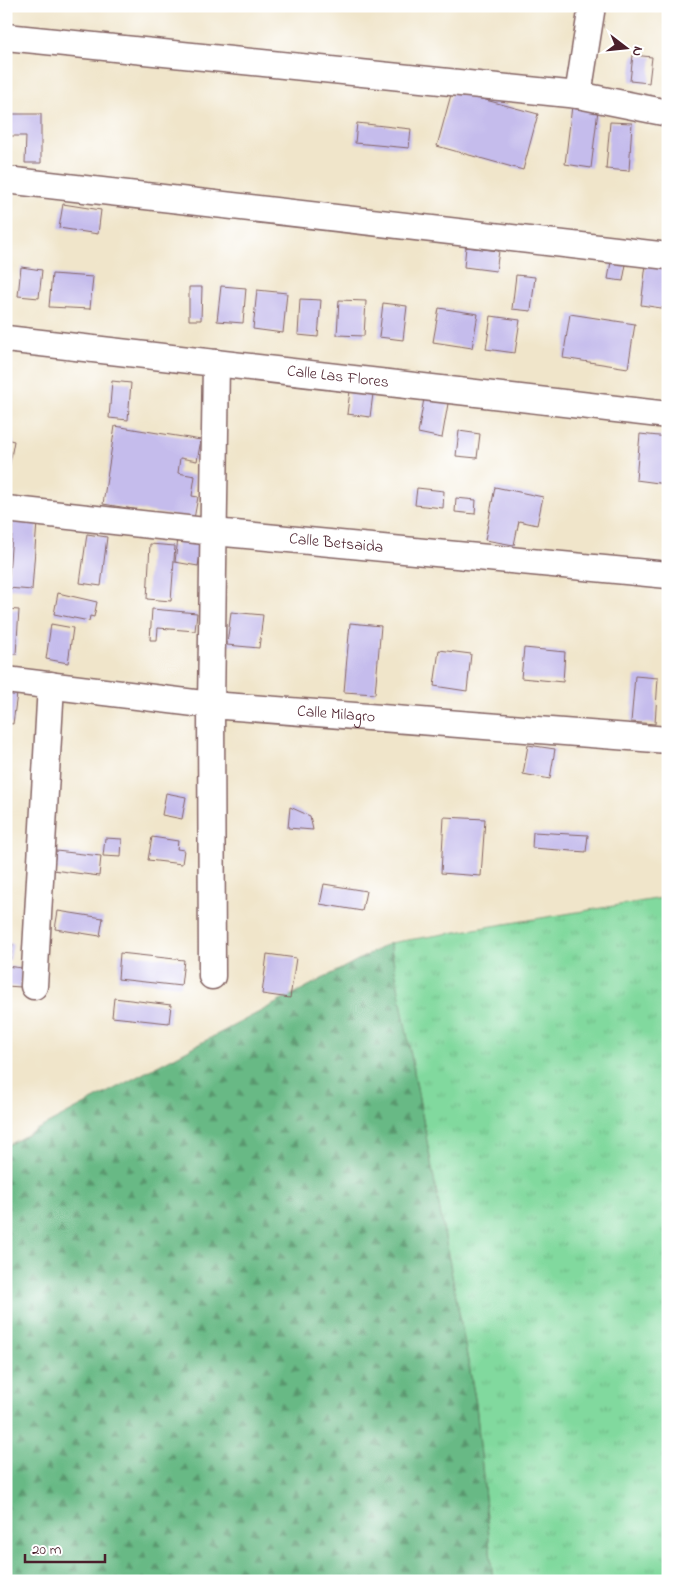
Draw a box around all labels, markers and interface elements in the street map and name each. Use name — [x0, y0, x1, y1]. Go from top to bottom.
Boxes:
north arrow — [602, 22, 652, 72]
text: N — [626, 44, 648, 59]
street label: Calle Las Flores — [286, 359, 390, 395]
street label: Calle Betsaida — [288, 527, 384, 560]
street label: Calle Milagro — [296, 700, 376, 730]
scale bar — [25, 1532, 105, 1564]
text: 20 m — [32, 1539, 62, 1561]

